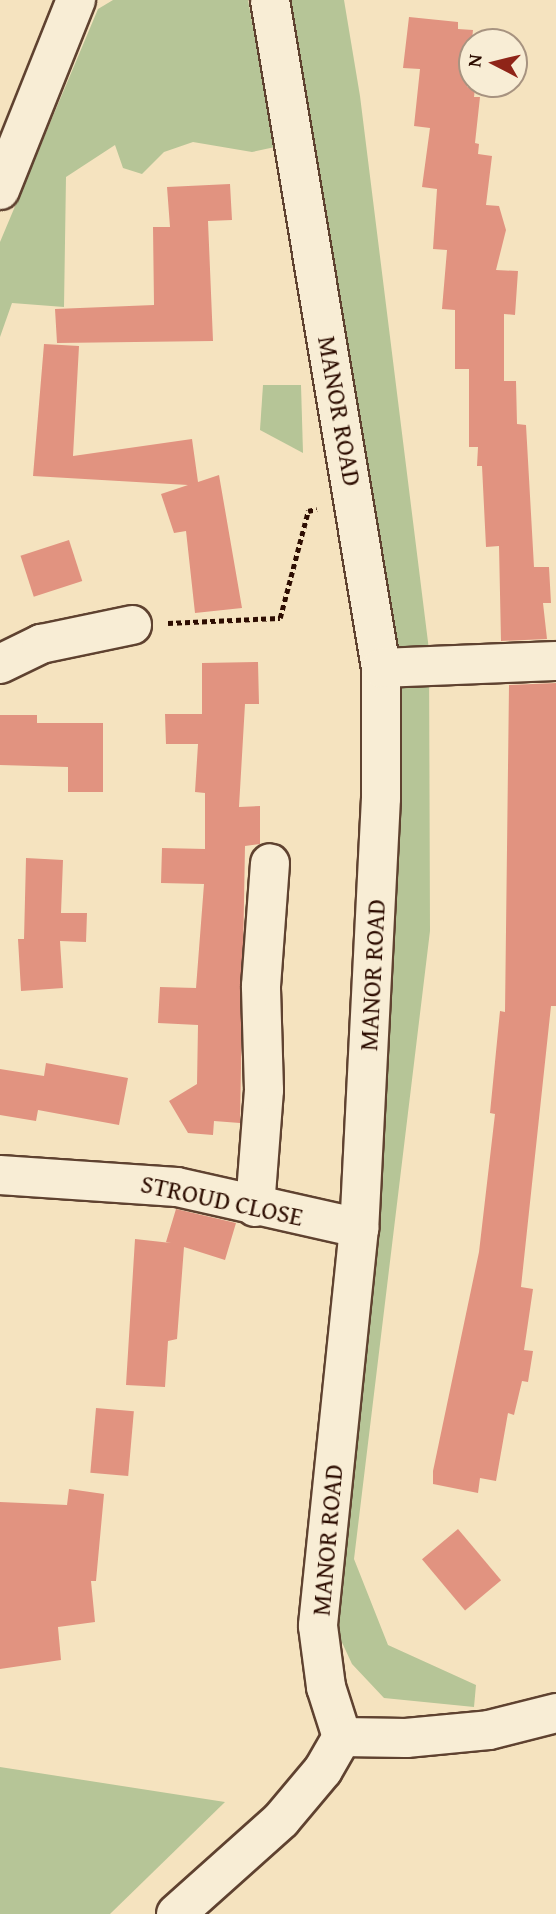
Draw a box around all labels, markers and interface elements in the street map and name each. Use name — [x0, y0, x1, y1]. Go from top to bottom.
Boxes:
north arrow — [458, 28, 528, 98]
text: N — [459, 53, 489, 69]
street label: MANOR ROAD — [311, 333, 369, 489]
street label: MANOR ROAD — [352, 898, 392, 1052]
street label: STROUD CLOSE — [138, 1168, 306, 1232]
street label: MANOR ROAD — [305, 1463, 349, 1617]

